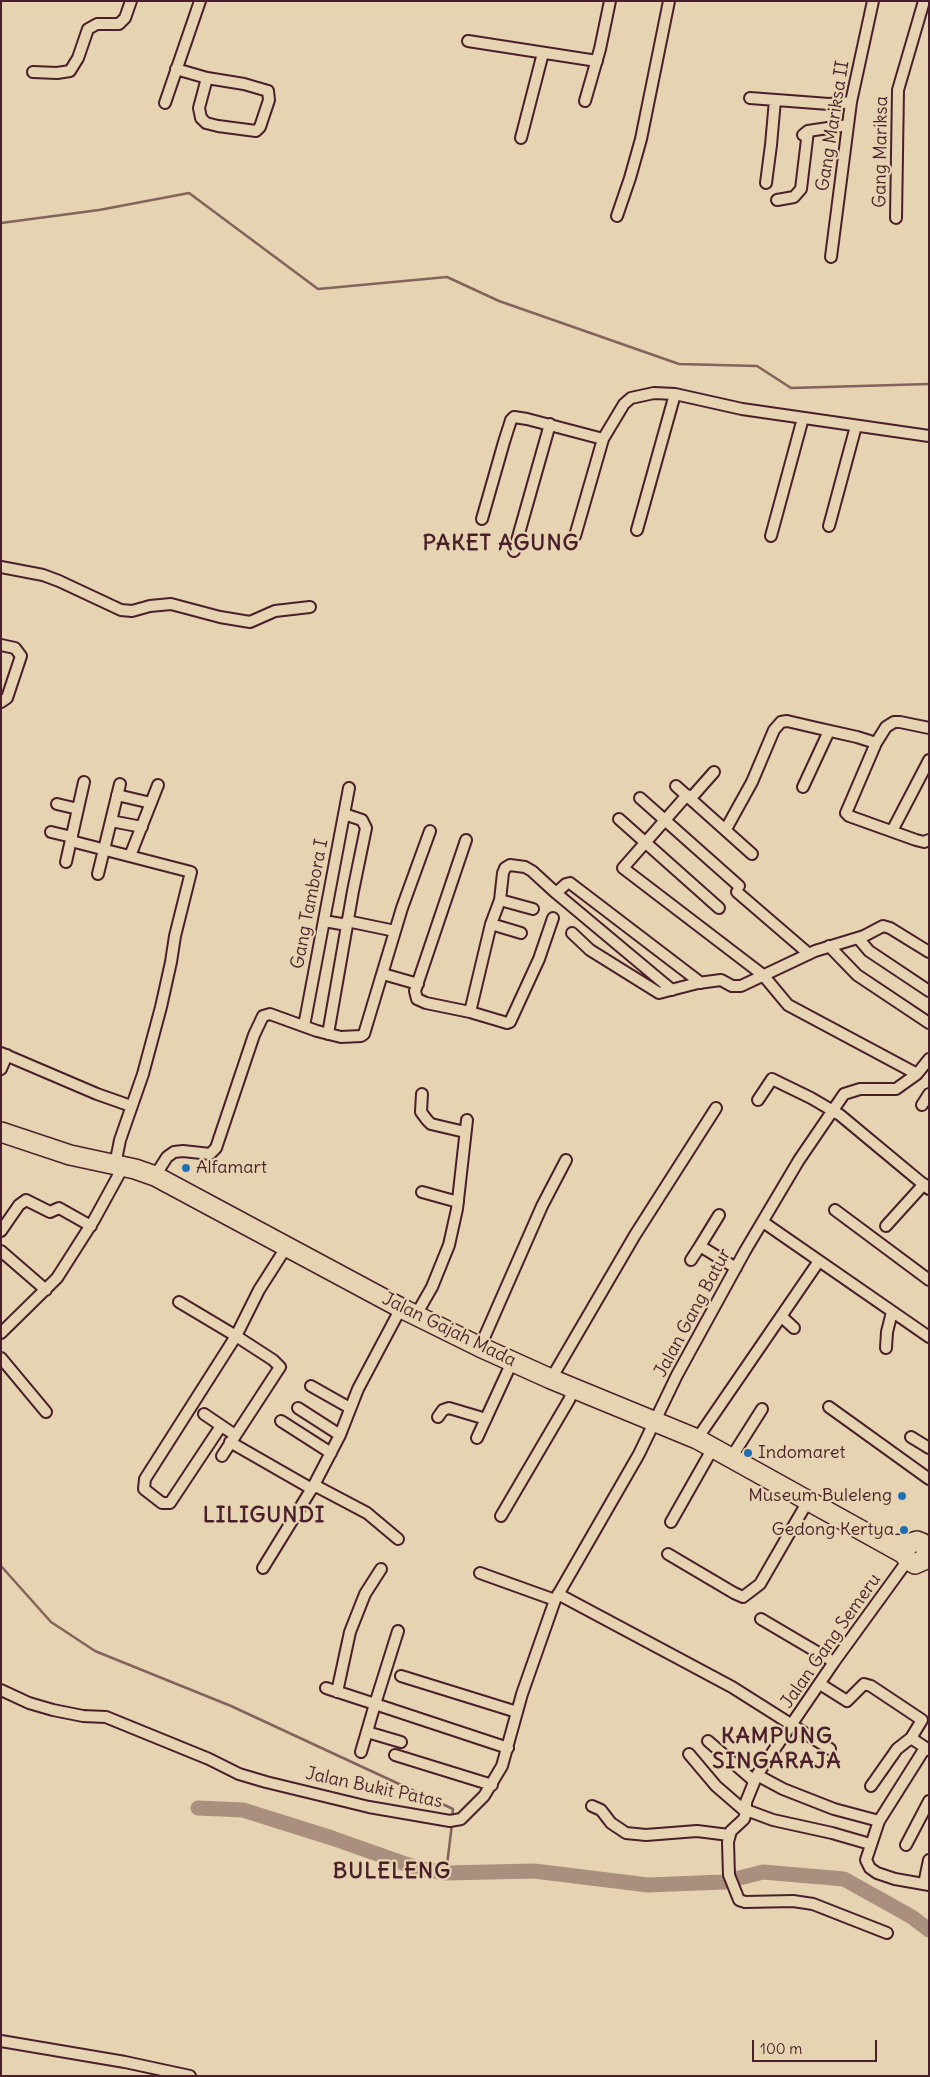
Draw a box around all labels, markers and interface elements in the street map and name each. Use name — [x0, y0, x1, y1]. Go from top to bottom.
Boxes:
street label: Gang Mariksa II — [812, 59, 854, 193]
street label: Gang Mariksa — [869, 96, 893, 208]
district label: PAKET AGUNG — [421, 531, 581, 557]
street label: Gang Tambora I — [287, 837, 333, 971]
place label: Alfamart — [196, 1157, 267, 1179]
marker: Alfamart — [180, 1162, 192, 1174]
street label: Jalan Gang Batur — [650, 1245, 736, 1381]
street label: Jalan Gajah Mada — [379, 1288, 519, 1372]
place label: Indomaret — [758, 1442, 845, 1464]
marker: Indomaret — [742, 1447, 754, 1459]
place label: Museum Buleleng — [748, 1485, 892, 1507]
marker: Museum Buleleng — [896, 1490, 908, 1502]
district label: LILIGUNDI — [202, 1503, 326, 1529]
place label: Gedong Kertya — [772, 1519, 894, 1541]
marker: Gedong Kertya — [898, 1524, 910, 1536]
street label: Jalan Gang Semeru — [776, 1569, 886, 1713]
district label: KAMPUNG SINGARAJA — [711, 1724, 843, 1775]
street label: Jalan Bukit Patas — [304, 1763, 444, 1813]
district label: BULELENG — [332, 1859, 452, 1885]
scale bar — [755, 2030, 880, 2062]
text: 100 m — [760, 2039, 802, 2058]

